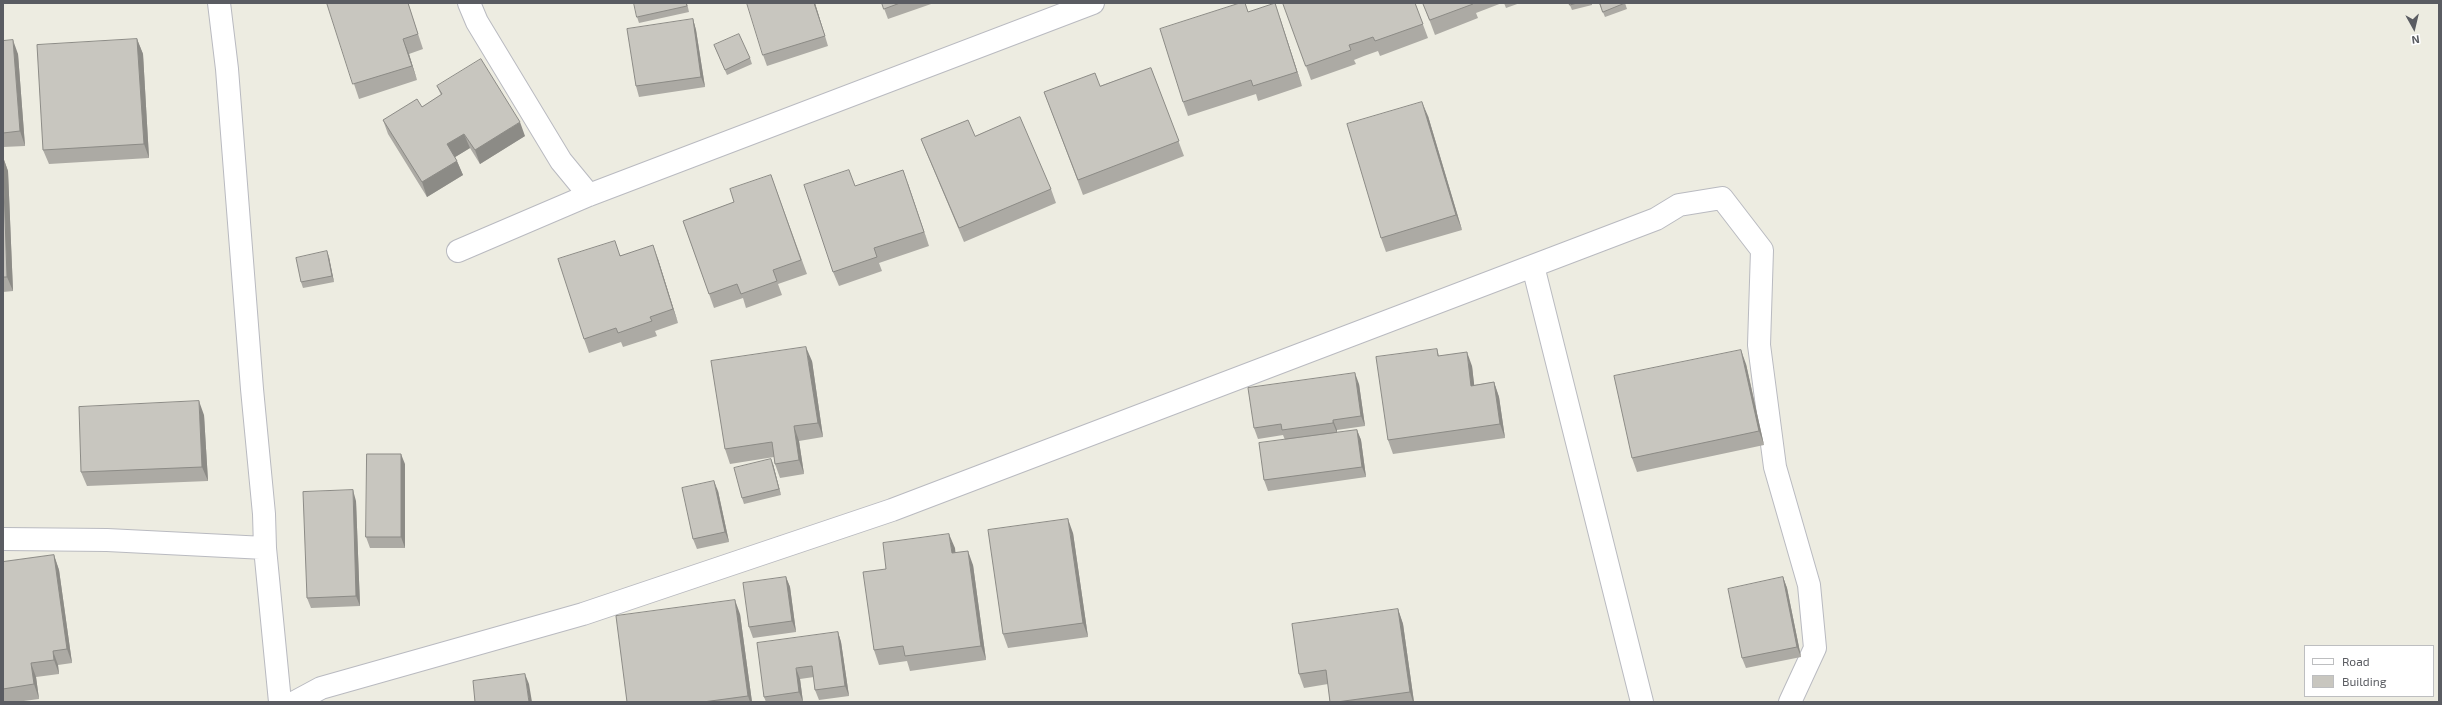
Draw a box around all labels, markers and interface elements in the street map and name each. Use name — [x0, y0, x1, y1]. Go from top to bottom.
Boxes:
north arrow — [2394, 8, 2434, 48]
text: N — [2411, 33, 2421, 47]
legend — [2304, 645, 2434, 697]
text: Road — [2342, 654, 2370, 668]
text: Building — [2342, 674, 2386, 688]

